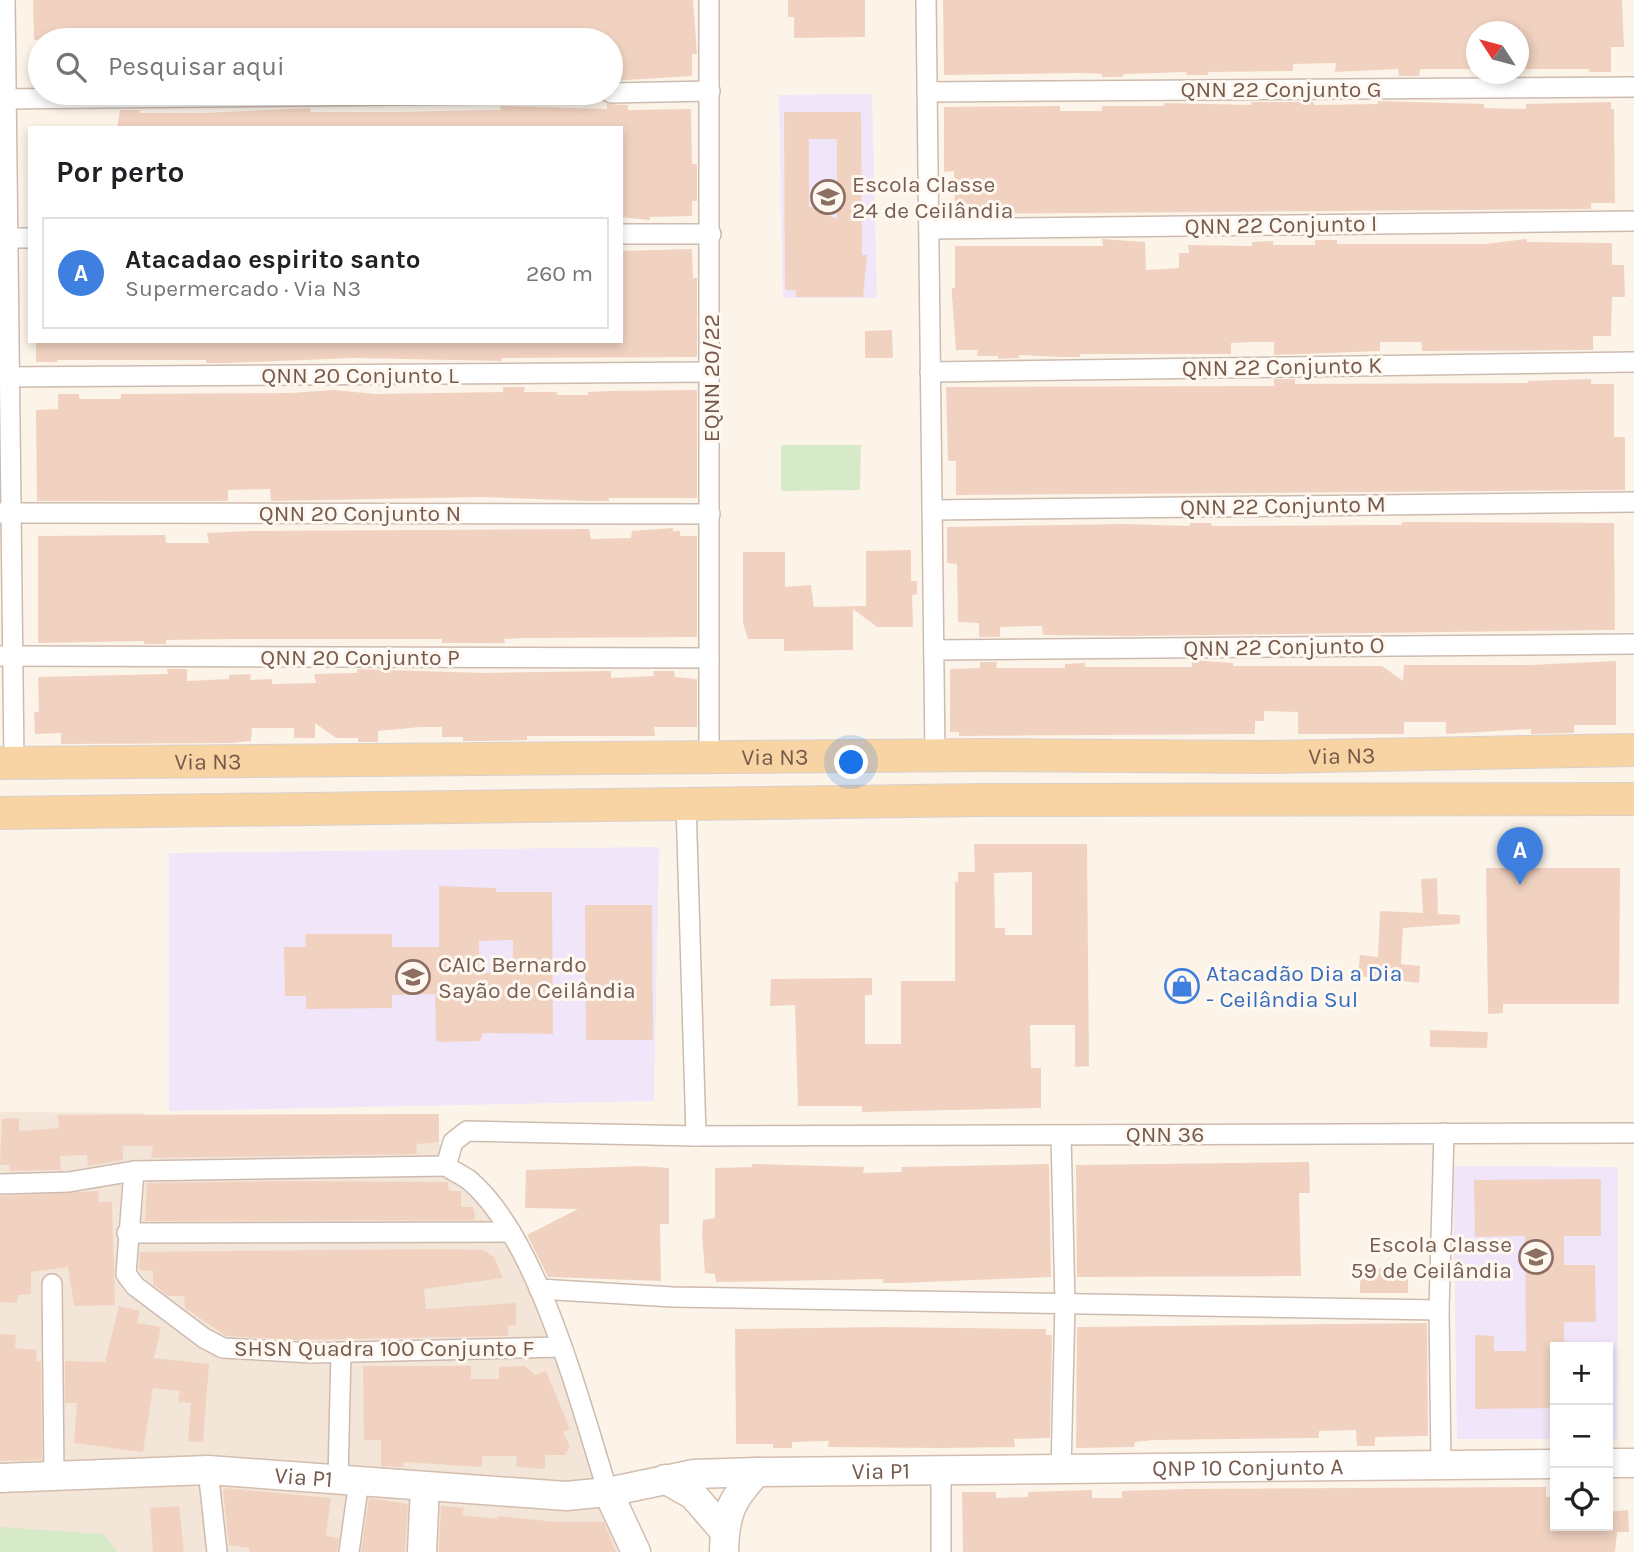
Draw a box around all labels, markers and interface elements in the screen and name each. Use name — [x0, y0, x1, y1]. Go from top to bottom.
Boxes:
north arrow — [1466, 21, 1529, 84]
search box — [28, 28, 623, 105]
icon: search — [52, 48, 90, 86]
text: Pesquisar aqui — [108, 51, 285, 82]
street label: QNN 22 Conjunto G — [1180, 76, 1382, 103]
text: Por perto — [56, 154, 185, 190]
place label: Escola Classe 24 de Ceilândia — [852, 171, 1013, 224]
school or university icon: Escola Classe 24 de Ceilândia — [809, 178, 847, 216]
street label: QNN 22 Conjunto I — [1184, 210, 1378, 240]
text: Atacadao espirito santo — [125, 244, 420, 275]
text: A — [74, 260, 88, 287]
text: 260 m — [526, 260, 593, 287]
text: Supermercado · Via N3 — [125, 275, 361, 302]
street label: EQNN 20/22 — [698, 314, 725, 442]
street label: QNN 22 Conjunto K — [1182, 352, 1382, 382]
street label: QNN 20 Conjunto L — [261, 362, 459, 389]
street label: QNN 22 Conjunto M — [1180, 491, 1386, 521]
street label: QNN 20 Conjunto N — [259, 500, 461, 527]
street label: QNN 22 Conjunto O — [1183, 632, 1385, 662]
street label: QNN 20 Conjunto P — [260, 644, 460, 671]
street label: Via N3 — [1308, 741, 1376, 770]
street label: Via N3 — [741, 743, 809, 770]
your location — [834, 745, 868, 779]
street label: Via N3 — [174, 748, 242, 775]
pin: A — [1497, 827, 1543, 885]
place label: CAIC Bernardo Sayão de Ceilândia — [438, 951, 636, 1004]
school or university icon: CAIC Bernardo Sayão de Ceilândia — [394, 958, 432, 996]
place label: Atacadão Dia a Dia - Ceilândia Sul — [1206, 960, 1402, 1013]
shop icon: Atacadão Dia a Dia - Ceilândia Sul — [1163, 967, 1201, 1005]
street label: QNN 36 — [1126, 1121, 1204, 1148]
place label: Escola Classe 59 de Ceilândia — [1350, 1231, 1512, 1284]
school or university icon: Escola Classe 59 de Ceilândia — [1517, 1238, 1555, 1276]
street label: SHSN Quadra 100 Conjunto F — [234, 1335, 534, 1362]
map controls — [1550, 1342, 1613, 1531]
button: + — [1550, 1342, 1613, 1405]
button: − — [1550, 1405, 1613, 1468]
street label: QNP 10 Conjunto A — [1152, 1453, 1344, 1482]
street label: Via P1 — [852, 1457, 910, 1485]
street label: Via P1 — [274, 1461, 334, 1493]
button: locate — [1550, 1468, 1613, 1531]

